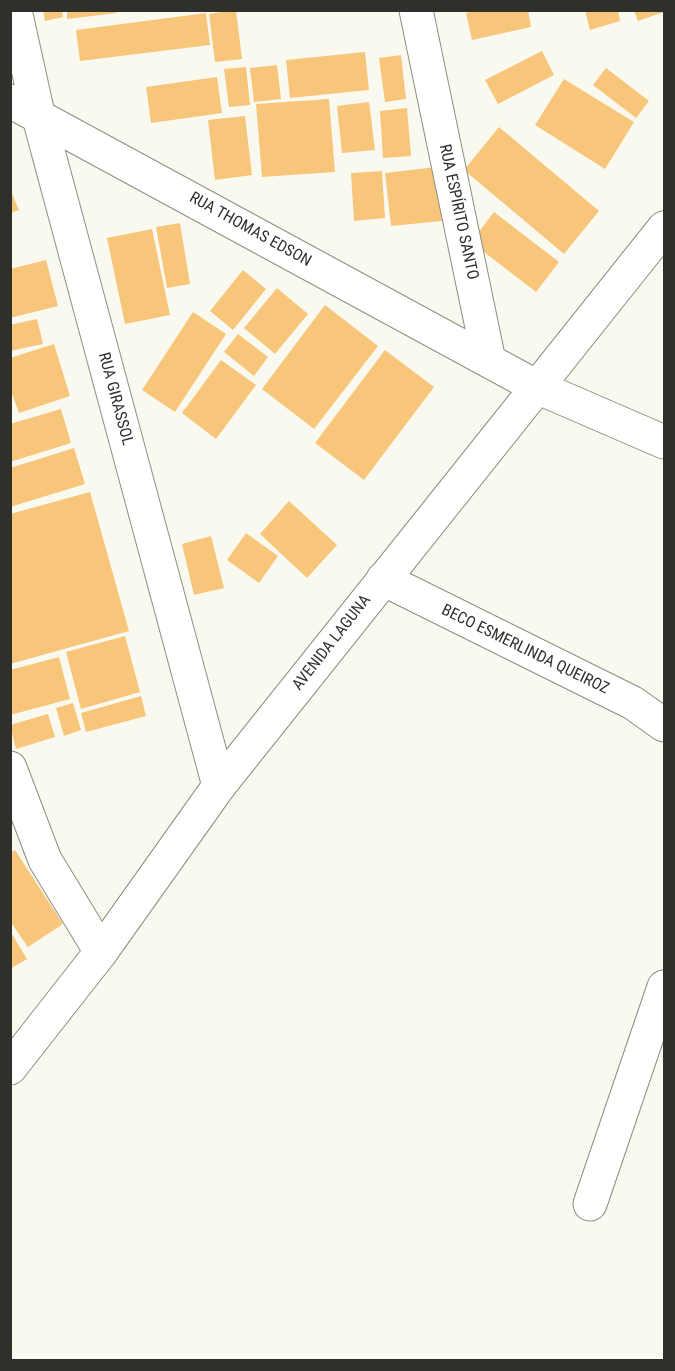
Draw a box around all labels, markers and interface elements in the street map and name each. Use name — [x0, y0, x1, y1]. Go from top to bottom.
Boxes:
street label: RUA ESPÍRITO SANTO — [434, 143, 482, 281]
street label: RUA THOMAS EDSON — [186, 189, 314, 271]
street label: RUA GIRASSOL — [93, 351, 137, 447]
street label: AVENIDA LAGUNA — [289, 591, 375, 695]
street label: BECO ESMERLINDA QUEIROZ — [438, 601, 612, 699]

